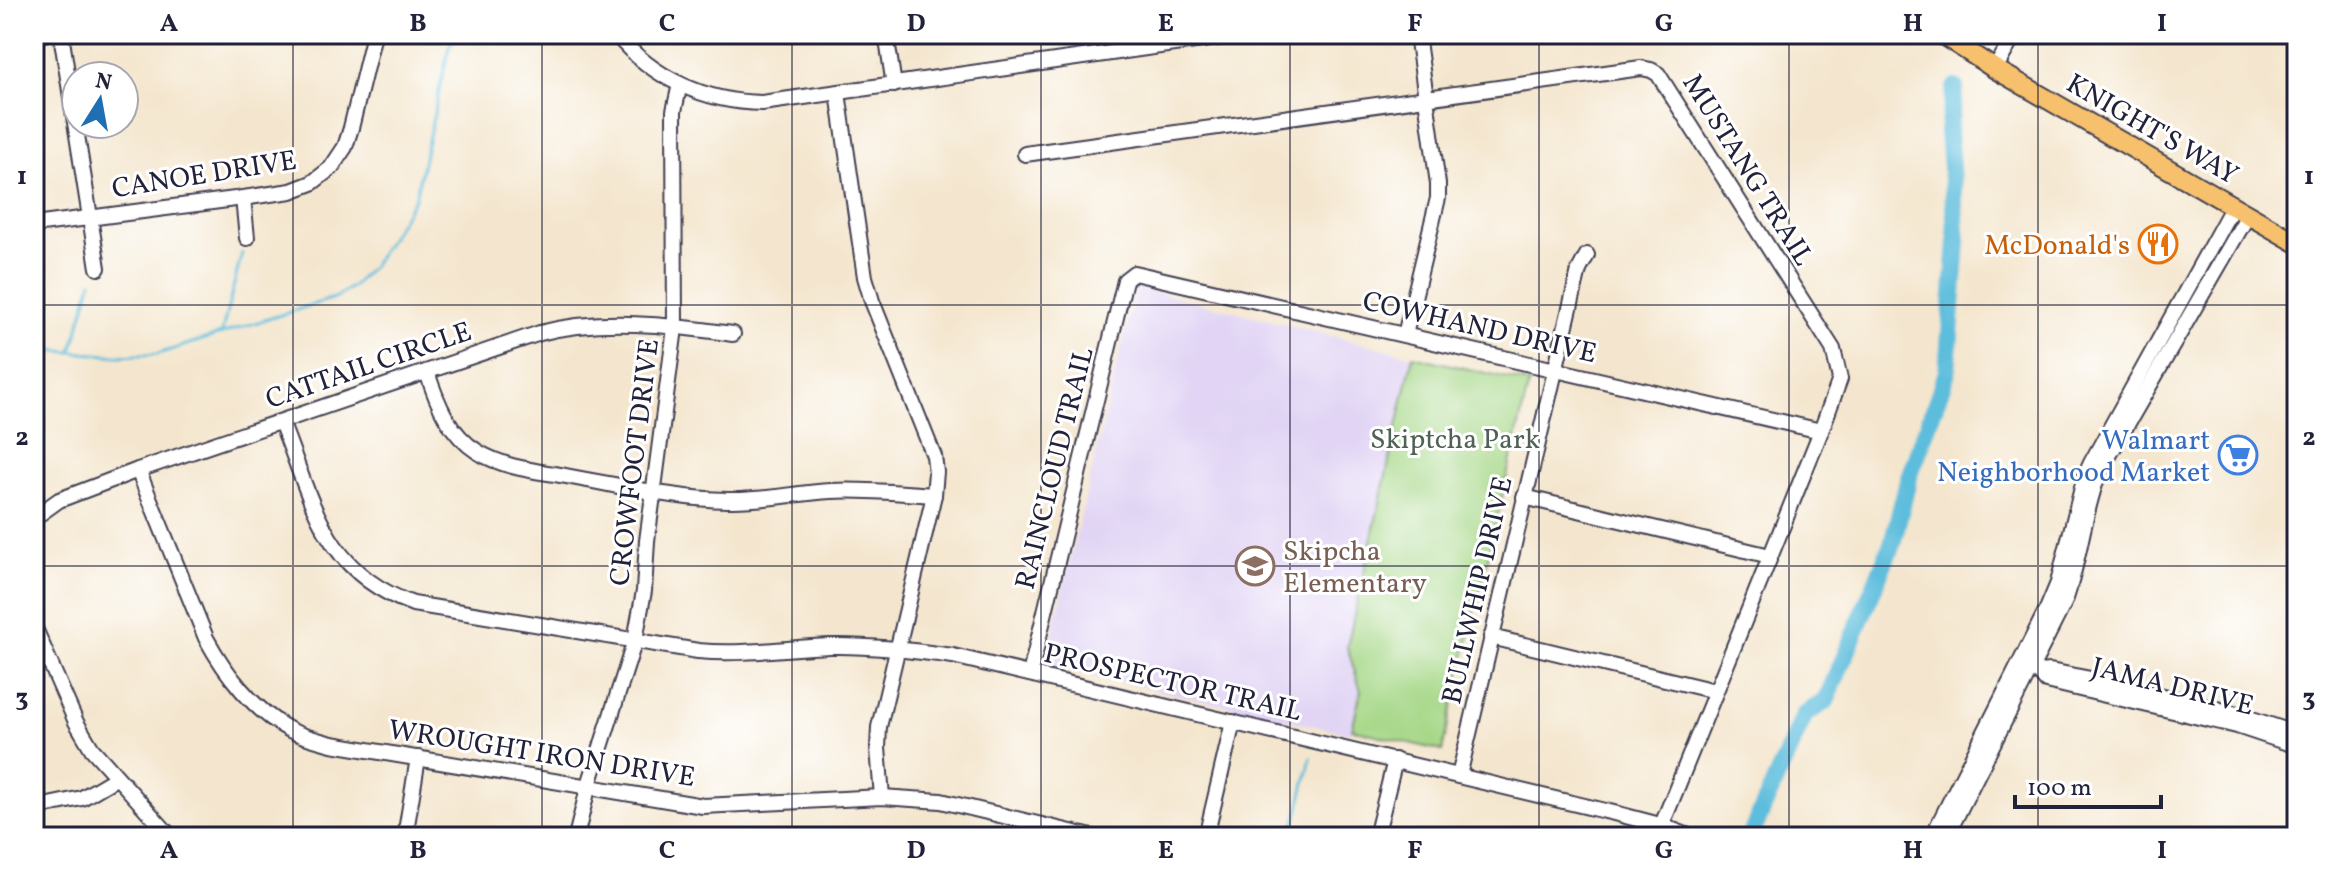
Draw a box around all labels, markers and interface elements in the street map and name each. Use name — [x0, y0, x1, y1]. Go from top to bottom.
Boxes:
text: A — [160, 6, 179, 42]
text: B — [409, 6, 427, 42]
text: C — [659, 6, 675, 42]
text: D — [906, 6, 926, 42]
text: E — [1158, 6, 1174, 42]
text: F — [1407, 6, 1423, 42]
text: G — [1655, 6, 1673, 42]
text: H — [1903, 6, 1923, 42]
text: I — [2157, 6, 2167, 42]
north arrow — [60, 60, 140, 140]
street label: KNIGHT'S WAY — [2058, 65, 2245, 195]
text: N — [93, 66, 114, 100]
street label: MUSTANG TRAIL — [1672, 67, 1822, 274]
street label: CANOE DRIVE — [109, 142, 300, 209]
text: 1 — [17, 159, 27, 195]
text: 1 — [2304, 159, 2314, 195]
restaurant icon: McDonald's — [2137, 223, 2179, 265]
place label: McDonald's — [1984, 227, 2130, 266]
street label: COWHAND DRIVE — [1359, 283, 1600, 374]
street label: CATTAIL CIRCLE — [261, 313, 477, 420]
street label: CROWFOOT DRIVE — [601, 337, 670, 588]
street label: RAINCLOUD TRAIL — [1006, 343, 1104, 594]
text: 2 — [15, 420, 29, 456]
text: 2 — [2302, 420, 2316, 456]
park label: Skiptcha Park — [1370, 421, 1540, 460]
place label: Walmart Neighborhood Market — [1937, 422, 2210, 493]
supermarket icon: Walmart Neighborhood Market — [2217, 434, 2259, 476]
street label: BULLWHIP DRIVE — [1433, 473, 1524, 708]
place label: Skipcha Elementary — [1283, 533, 1427, 604]
school or university icon: Skipcha Elementary — [1234, 545, 1276, 587]
street label: PROSPECTOR TRAIL — [1040, 635, 1305, 732]
street label: JAMA DRIVE — [2087, 648, 2258, 726]
text: 3 — [15, 681, 29, 717]
text: 3 — [2302, 681, 2316, 717]
street label: WROUGHT IRON DRIVE — [385, 711, 698, 798]
scale bar — [2015, 759, 2161, 809]
text: 100 m — [2027, 772, 2092, 806]
text: A — [160, 833, 179, 869]
text: B — [409, 833, 427, 869]
text: C — [659, 833, 675, 869]
text: D — [906, 833, 926, 869]
text: E — [1158, 833, 1174, 869]
text: F — [1407, 833, 1423, 869]
text: G — [1655, 833, 1673, 869]
text: H — [1903, 833, 1923, 869]
text: I — [2157, 833, 2167, 869]

